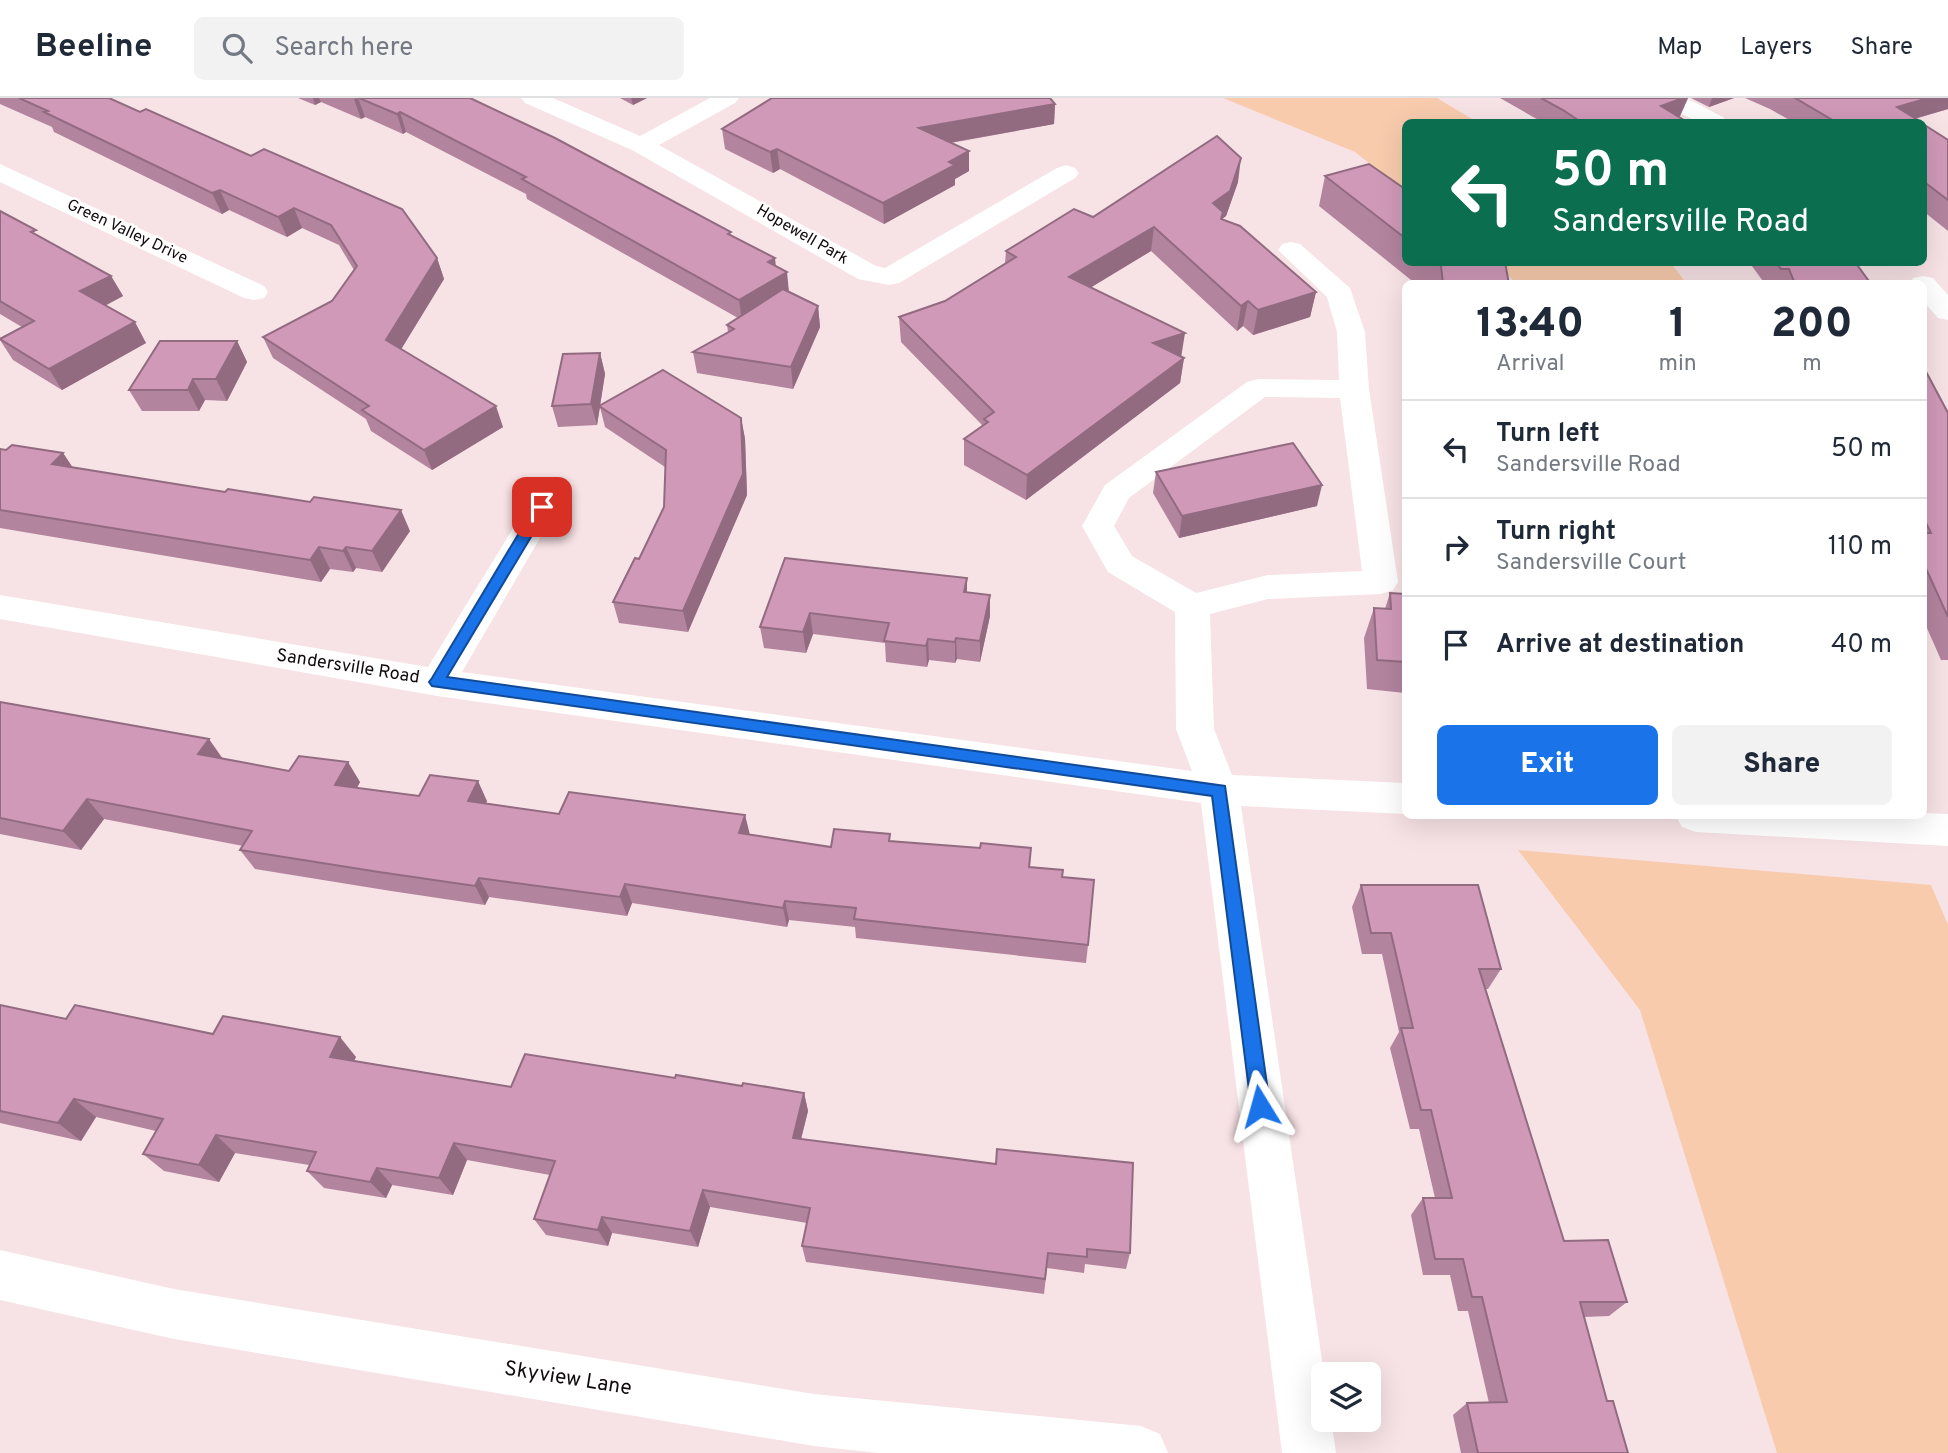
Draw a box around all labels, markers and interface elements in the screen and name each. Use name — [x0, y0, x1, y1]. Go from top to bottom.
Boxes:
search box — [194, 17, 684, 80]
text: Beeline — [35, 27, 152, 69]
icon: search — [218, 29, 256, 67]
text: Search here — [274, 32, 413, 65]
text: Map — [1657, 33, 1702, 63]
text: Layers — [1740, 33, 1812, 63]
text: Share — [1850, 33, 1913, 63]
text: 50 m — [1552, 142, 1669, 204]
icon: left — [1437, 147, 1528, 238]
street label: Green Valley Drive — [63, 195, 191, 269]
street label: Hopewell Park — [752, 201, 852, 269]
text: Sandersville Road — [1552, 203, 1809, 243]
text: 13:40 — [1476, 299, 1584, 352]
text: 1 — [1669, 299, 1686, 352]
text: 200 — [1771, 299, 1853, 352]
text: Arrival — [1496, 350, 1565, 379]
text: min — [1658, 350, 1697, 379]
text: m — [1802, 350, 1822, 379]
text: Turn left — [1496, 418, 1600, 451]
icon: left — [1437, 430, 1475, 468]
text: 50 m — [1831, 433, 1892, 466]
text: Sandersville Road — [1496, 451, 1681, 480]
pin — [512, 477, 572, 537]
icon: arrive — [523, 488, 561, 526]
text: Turn right — [1496, 516, 1616, 549]
icon: right — [1437, 528, 1475, 566]
text: 110 m — [1828, 531, 1892, 564]
text: Sandersville Court — [1496, 549, 1686, 578]
icon: arrive — [1437, 626, 1475, 664]
text: Arrive at destination — [1496, 629, 1744, 662]
text: 40 m — [1831, 629, 1892, 662]
street label: Sandersville Road — [275, 644, 421, 690]
button: Exit — [1437, 725, 1658, 805]
button: Share — [1672, 725, 1892, 805]
position arrow — [1223, 1069, 1297, 1143]
street label: Skyview Lane — [502, 1356, 634, 1402]
map controls — [1311, 1362, 1381, 1432]
button: layers — [1311, 1362, 1381, 1432]

